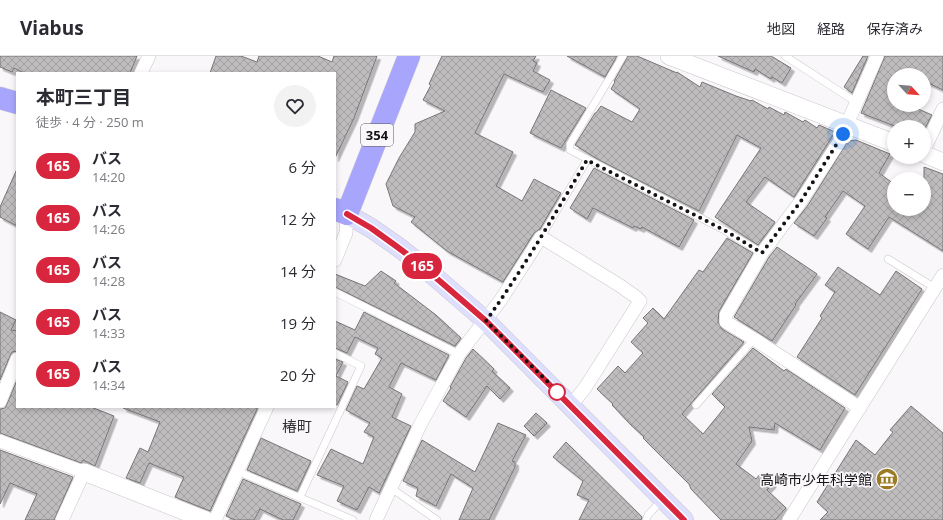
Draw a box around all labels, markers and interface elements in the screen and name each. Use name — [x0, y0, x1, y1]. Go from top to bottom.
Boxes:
text: Viabus — [20, 15, 84, 41]
text: 地図 — [767, 19, 795, 38]
text: 経路 — [817, 19, 845, 38]
text: 保存済み — [867, 19, 923, 38]
north arrow — [887, 68, 931, 112]
map controls — [887, 68, 931, 216]
text: 本町三丁目 — [36, 84, 131, 110]
button: heart — [274, 85, 316, 127]
text: 徒歩 · 4 分 · 250 m — [36, 113, 144, 131]
button: + — [887, 120, 931, 164]
road number: 354 — [361, 124, 393, 146]
your location — [833, 124, 853, 144]
text: バス — [92, 148, 122, 168]
text: 165 — [46, 156, 70, 175]
text: 6 分 — [289, 157, 316, 177]
text: 14:20 — [92, 168, 125, 186]
button: − — [887, 172, 931, 216]
text: バス — [92, 200, 122, 220]
text: 165 — [46, 208, 70, 227]
text: 12 分 — [280, 209, 316, 229]
text: 14:26 — [92, 220, 125, 238]
text: バス — [92, 252, 122, 272]
line badge: 165 — [399, 253, 445, 279]
text: 165 — [410, 256, 434, 275]
text: 165 — [46, 260, 70, 279]
text: 14 分 — [280, 261, 316, 281]
text: 14:28 — [92, 272, 125, 290]
text: バス — [92, 304, 122, 324]
text: 165 — [46, 312, 70, 331]
text: 19 分 — [280, 313, 316, 333]
text: 14:33 — [92, 324, 125, 342]
text: バス — [92, 356, 122, 376]
text: 165 — [46, 364, 70, 383]
text: 20 分 — [280, 365, 316, 385]
text: 14:34 — [92, 376, 125, 394]
unlabelled marker — [548, 383, 566, 401]
district label: 椿町 — [282, 416, 312, 436]
museum icon: 高崎市少年科学館 — [874, 466, 900, 492]
place label: 高崎市少年科学館 — [760, 470, 872, 489]

